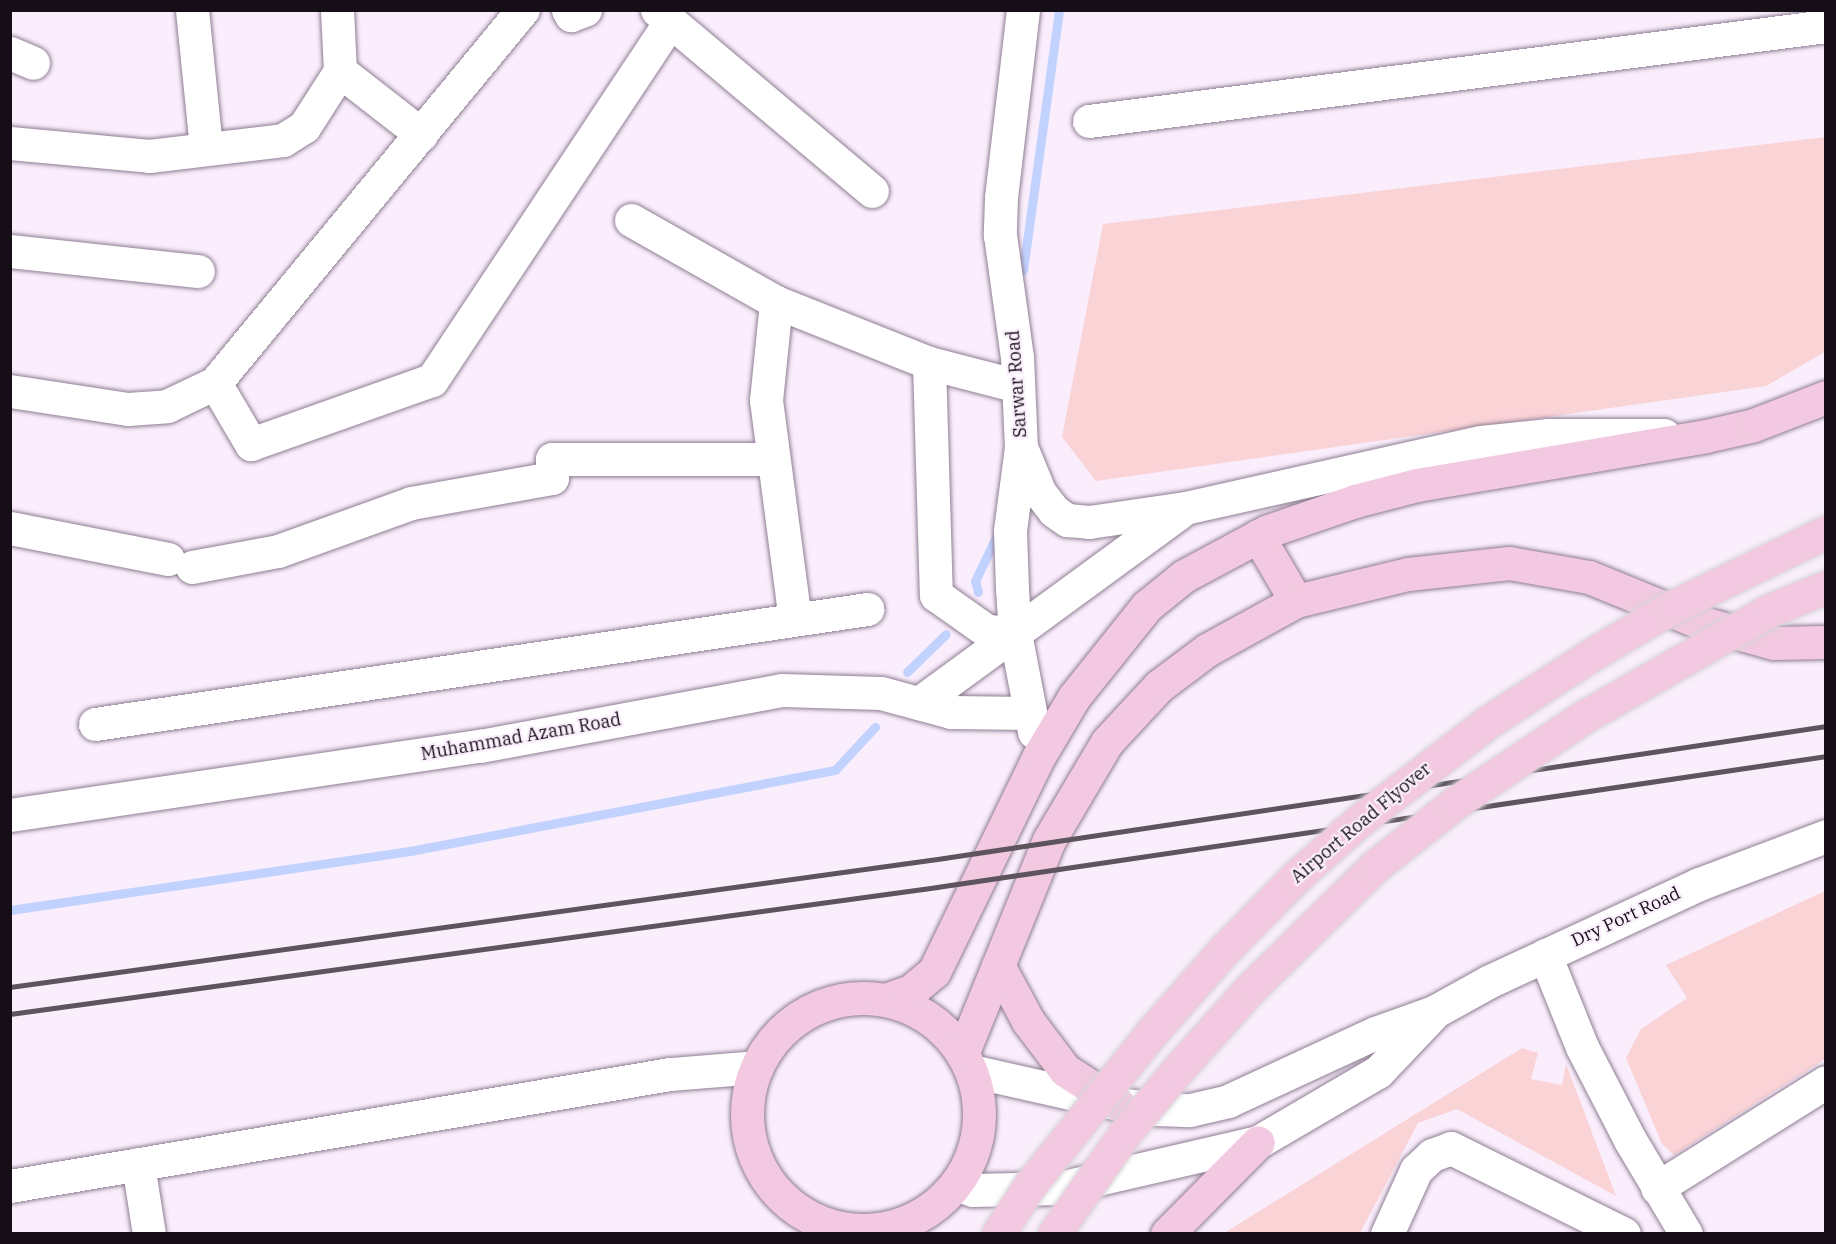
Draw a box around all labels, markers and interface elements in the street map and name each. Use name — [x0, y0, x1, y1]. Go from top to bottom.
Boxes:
street label: Sarwar Road — [1002, 330, 1032, 438]
street label: Muhammad Azam Road — [419, 709, 623, 765]
street label: Airport Road Flyover — [1287, 758, 1435, 888]
street label: Dry Port Road — [1568, 882, 1684, 952]

